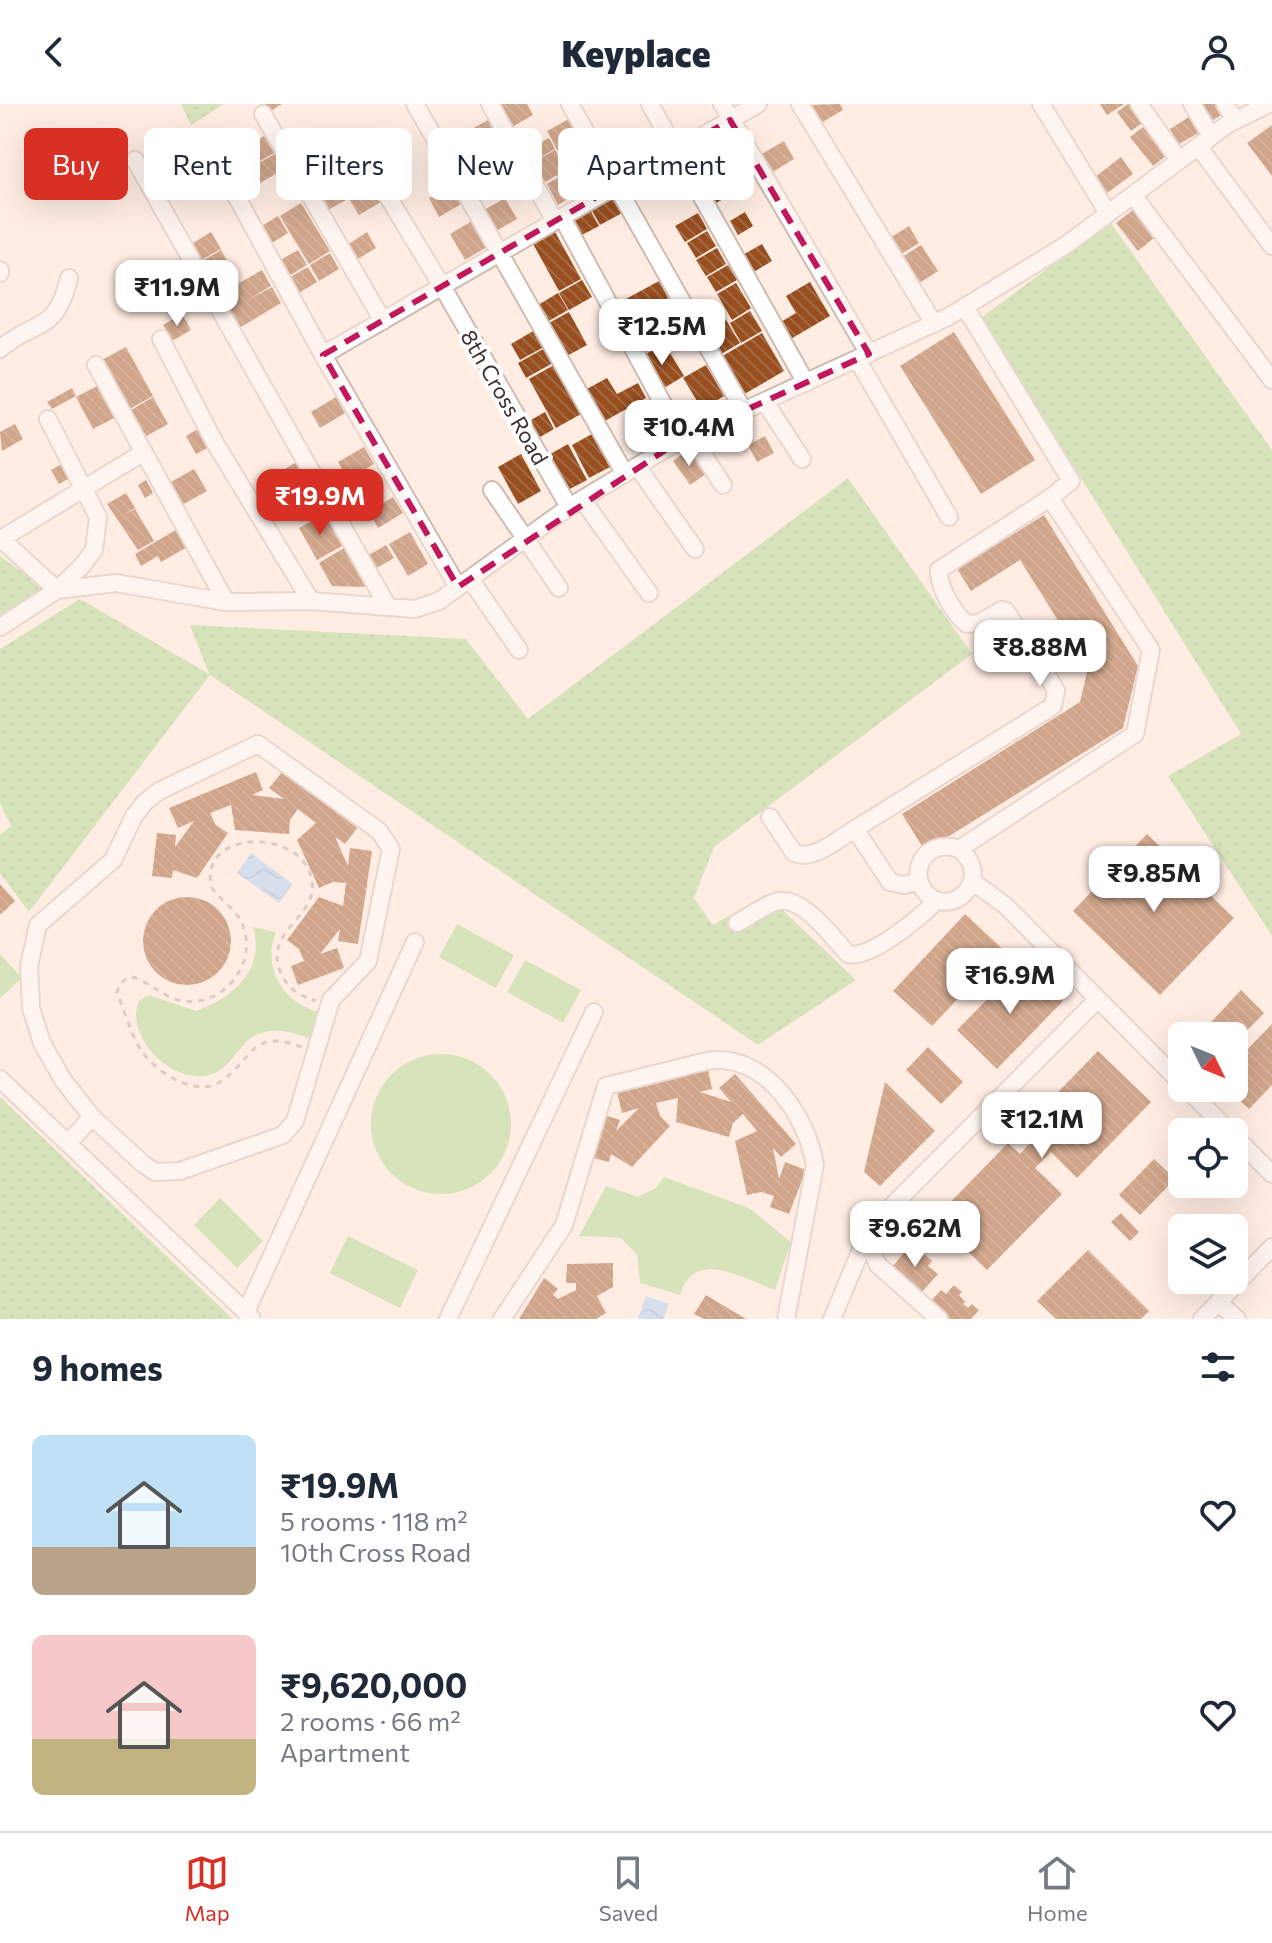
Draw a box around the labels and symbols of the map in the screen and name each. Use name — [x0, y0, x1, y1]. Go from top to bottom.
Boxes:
pin: ₹11.9M — [112, 260, 242, 328]
pin: ₹12.5M — [597, 299, 727, 367]
street label: 8th Cross Road — [456, 325, 554, 469]
pin: ₹10.4M — [624, 400, 754, 468]
pin: ₹19.9M — [255, 469, 385, 537]
pin: ₹8.88M — [975, 620, 1105, 688]
pin: ₹9.85M — [1089, 846, 1219, 914]
pin: ₹16.9M — [945, 948, 1075, 1016]
north arrow — [1168, 1022, 1248, 1102]
pin: ₹12.1M — [977, 1092, 1107, 1160]
pin: ₹9.62M — [850, 1201, 980, 1269]

